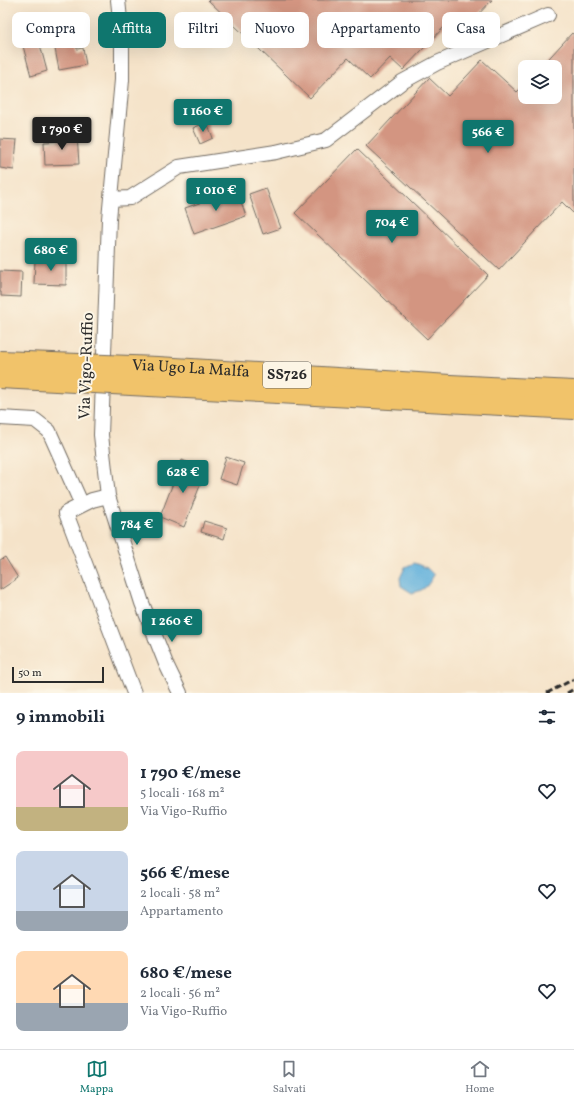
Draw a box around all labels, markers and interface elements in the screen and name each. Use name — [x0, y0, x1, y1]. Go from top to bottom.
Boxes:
chip: Compra — [12, 12, 90, 48]
chip: Affitta — [98, 12, 166, 48]
chip: Filtri — [174, 12, 233, 48]
chip: Nuovo — [241, 12, 309, 48]
chip: Appartamento — [317, 12, 434, 48]
chip: Casa — [442, 12, 500, 48]
map controls — [518, 60, 562, 104]
button: layers — [518, 60, 562, 104]
pin: 1 160 € — [166, 99, 240, 133]
text: 1 160 € — [183, 103, 223, 121]
pin: 1 790 € — [25, 117, 99, 151]
pin: 566 € — [460, 120, 516, 154]
text: 1 790 € — [41, 121, 83, 139]
text: 566 € — [472, 124, 504, 142]
pin: 1 010 € — [179, 178, 253, 212]
text: 1 010 € — [195, 182, 237, 200]
pin: 704 € — [364, 210, 420, 244]
text: 704 € — [375, 214, 409, 232]
pin: 680 € — [23, 238, 79, 272]
text: 680 € — [34, 242, 68, 260]
street label: Via Vigo-Ruffio — [74, 312, 100, 420]
street label: Via Ugo La Malfa — [131, 355, 251, 384]
road number: SS726 — [263, 362, 311, 388]
pin: 628 € — [155, 460, 211, 494]
text: 628 € — [166, 464, 200, 482]
pin: 784 € — [109, 512, 165, 546]
text: 784 € — [121, 516, 153, 534]
pin: 1 260 € — [135, 609, 209, 643]
text: 1 260 € — [151, 613, 193, 631]
scale bar — [12, 665, 104, 684]
text: 50 m — [18, 666, 42, 681]
text: 9 immobili — [16, 706, 105, 729]
icon: filters — [536, 706, 558, 728]
text: 1 790 €/mese — [140, 762, 241, 785]
icon: home — [48, 767, 96, 815]
icon: heart — [536, 780, 558, 802]
text: 5 locali · 168 m² — [140, 785, 225, 803]
text: Via Vigo-Ruffio — [140, 803, 227, 821]
text: 566 €/mese — [140, 862, 230, 885]
icon: home — [48, 867, 96, 915]
icon: heart — [536, 880, 558, 902]
text: 2 locali · 58 m² — [140, 885, 220, 903]
text: Appartamento — [140, 903, 223, 921]
text: 680 €/mese — [140, 962, 232, 985]
icon: home — [48, 967, 96, 1015]
icon: heart — [536, 980, 558, 1002]
text: 2 locali · 56 m² — [140, 985, 220, 1003]
text: Via Vigo-Ruffio — [140, 1003, 227, 1021]
tab: Mappa — [80, 1058, 113, 1097]
tab: Salvati — [273, 1058, 306, 1097]
tab: Home — [465, 1058, 494, 1097]

